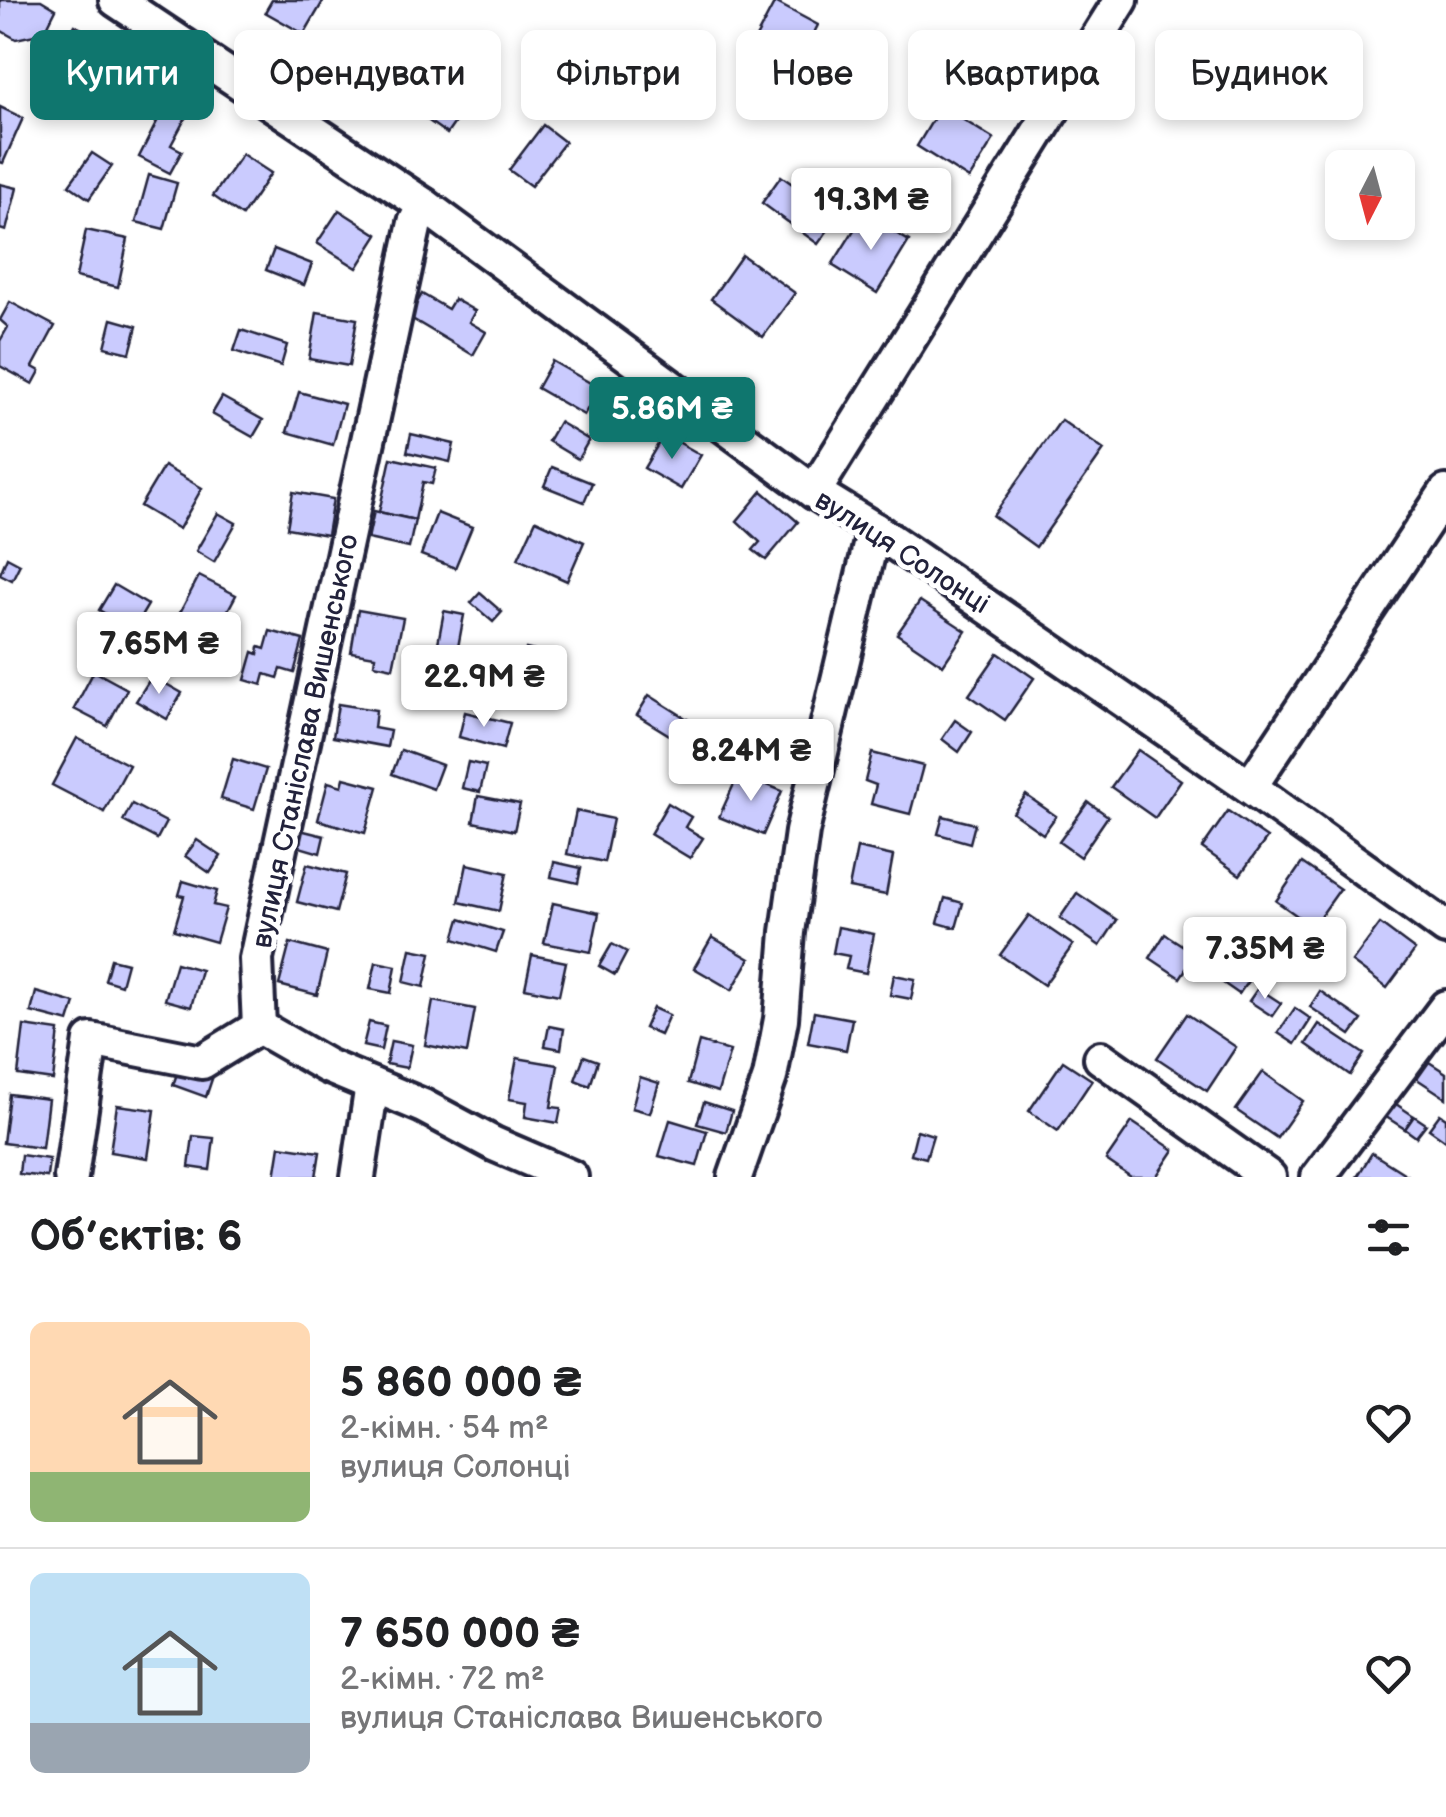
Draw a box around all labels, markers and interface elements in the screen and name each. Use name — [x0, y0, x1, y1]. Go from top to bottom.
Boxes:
chip: Купити — [30, 30, 214, 120]
chip: Орендувати — [234, 30, 501, 120]
chip: Фільтри — [521, 30, 716, 120]
chip: Нове — [736, 30, 888, 120]
chip: Квартира — [908, 30, 1135, 120]
chip: Будинок — [1155, 30, 1363, 120]
north arrow — [1325, 150, 1415, 240]
map controls — [1325, 150, 1415, 240]
pin: 19.3M ₴ — [779, 168, 963, 253]
text: 19.3M ₴ — [813, 181, 929, 220]
pin: 5.86M ₴ — [580, 377, 764, 462]
text: 5.86M ₴ — [611, 390, 733, 429]
street label: вулиця Солонці — [809, 483, 996, 621]
street label: вулиця Станіслава Вишенського — [245, 531, 366, 951]
pin: 7.65M ₴ — [67, 612, 251, 697]
text: 7.65M ₴ — [99, 625, 219, 664]
pin: 22.9M ₴ — [392, 645, 576, 730]
text: 22.9M ₴ — [423, 658, 545, 697]
pin: 8.24M ₴ — [659, 719, 843, 804]
text: 8.24M ₴ — [691, 732, 811, 771]
pin: 7.35M ₴ — [1173, 917, 1357, 1002]
text: 7.35M ₴ — [1205, 930, 1325, 969]
icon: filters — [1361, 1210, 1416, 1265]
text: Об’єктів: 6 — [30, 1212, 242, 1263]
text: 5 860 000 ₴ — [340, 1358, 582, 1409]
icon: home — [110, 1362, 230, 1482]
icon: heart — [1361, 1395, 1416, 1450]
text: 2-кімн. · 54 m² — [340, 1409, 549, 1448]
text: вулиця Солонці — [340, 1448, 571, 1487]
text: 7 650 000 ₴ — [340, 1609, 580, 1660]
icon: home — [110, 1613, 230, 1733]
icon: heart — [1361, 1646, 1416, 1701]
text: 2-кімн. · 72 m² — [340, 1660, 544, 1699]
text: вулиця Станіслава Вишенського — [340, 1699, 823, 1738]

